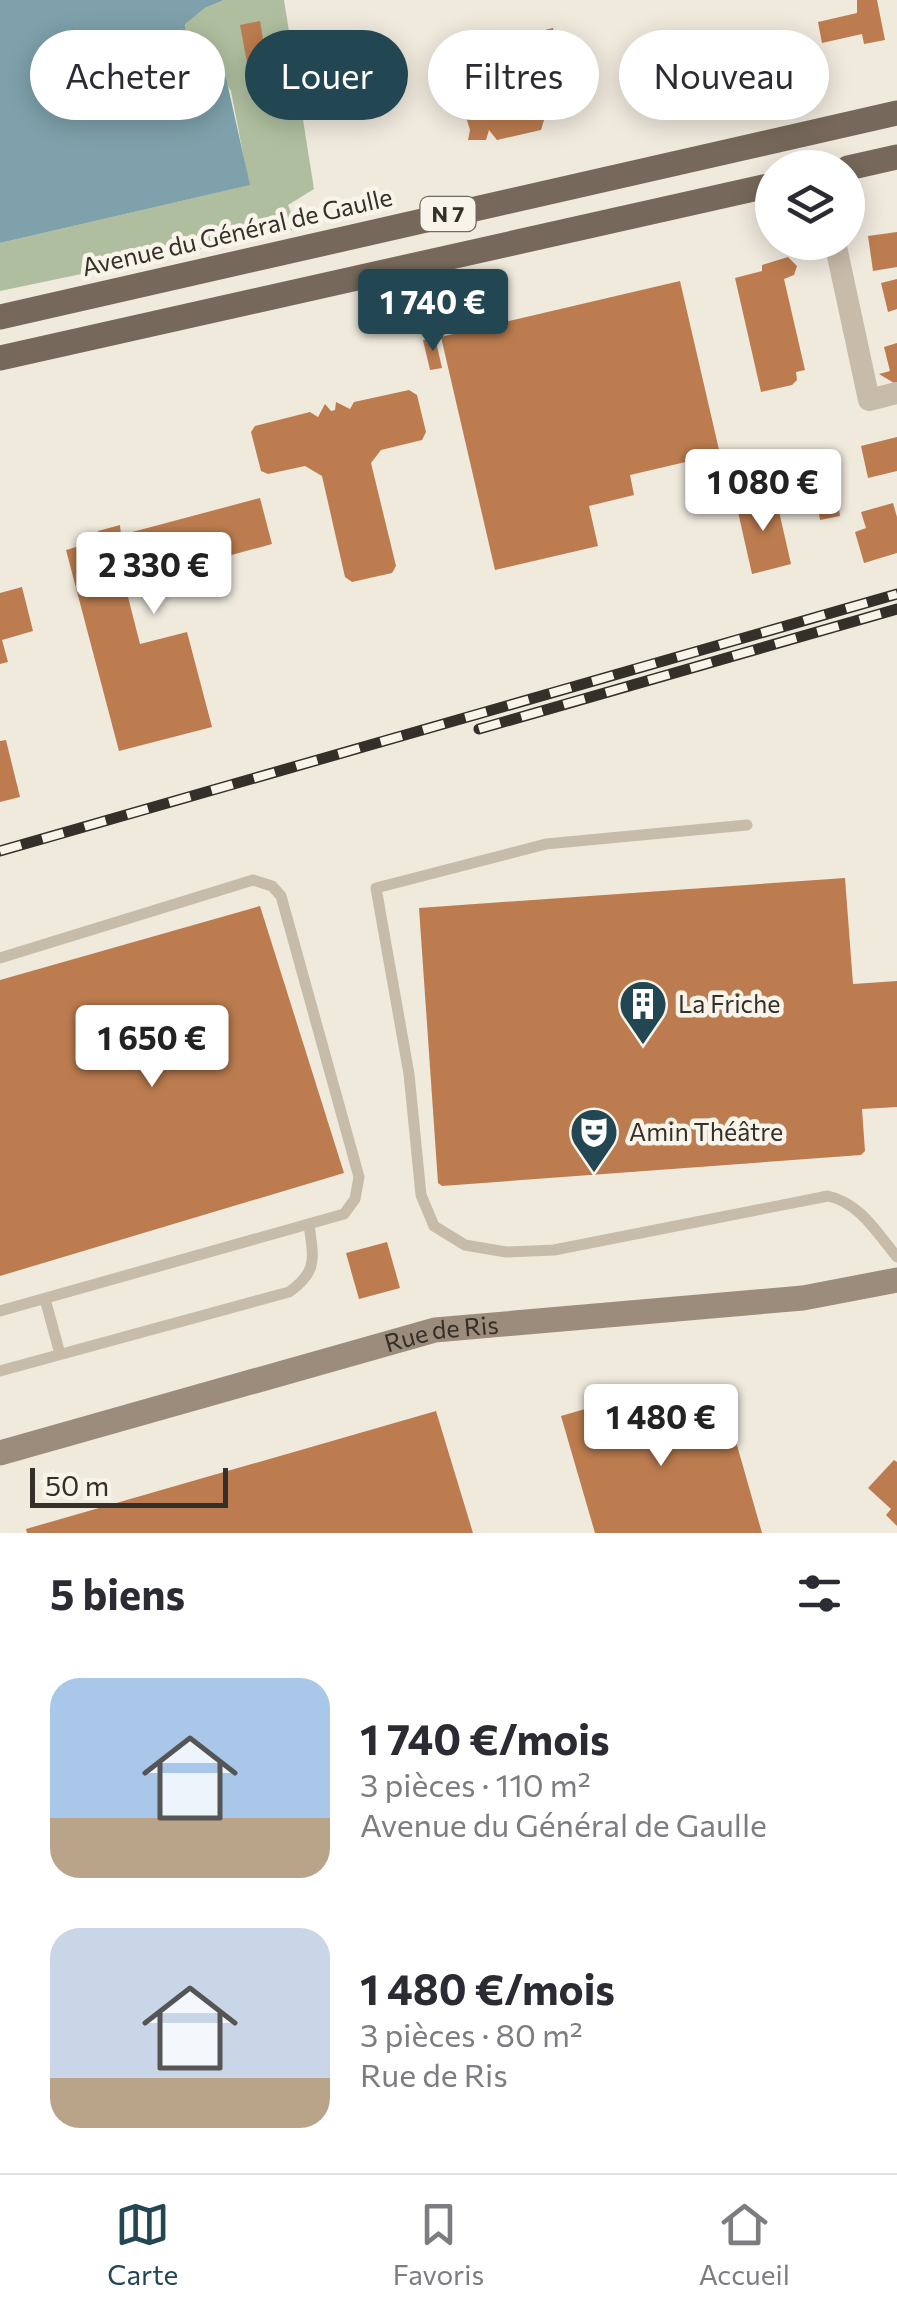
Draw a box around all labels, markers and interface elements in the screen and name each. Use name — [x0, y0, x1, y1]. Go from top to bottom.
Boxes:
chip: Acheter — [30, 30, 225, 120]
chip: Louer — [245, 30, 408, 120]
chip: Filtres — [428, 30, 599, 120]
chip: Nouveau — [619, 30, 829, 120]
map controls — [755, 150, 865, 260]
button: layers — [755, 150, 865, 260]
street label: Avenue du Général de Gaulle — [78, 181, 395, 281]
road number: N 7 — [420, 197, 476, 231]
pin: 1 740 € — [341, 269, 525, 354]
text: 1 740 € — [380, 281, 486, 321]
pin: 1 080 € — [671, 449, 855, 534]
text: 1 080 € — [707, 461, 819, 501]
pin: 2 330 € — [62, 532, 246, 617]
text: 2 330 € — [98, 544, 210, 584]
building icon: La Friche — [617, 978, 669, 1046]
place label: La Friche — [678, 988, 780, 1018]
pin: 1 650 € — [60, 1005, 244, 1090]
text: 1 650 € — [98, 1017, 206, 1057]
theatre icon: Amin Théâtre — [568, 1106, 620, 1174]
place label: Amin Théâtre — [629, 1116, 783, 1146]
street label: Rue de Ris — [381, 1309, 500, 1358]
pin: 1 480 € — [569, 1384, 753, 1469]
text: 1 480 € — [606, 1396, 716, 1436]
scale bar — [30, 1463, 228, 1508]
text: 50 m — [45, 1468, 109, 1502]
icon: filters — [792, 1566, 847, 1621]
text: 5 biens — [50, 1567, 185, 1619]
text: 1 740 €/mois — [360, 1712, 610, 1764]
icon: home — [130, 1718, 250, 1838]
text: 3 pièces · 110 m² — [360, 1764, 591, 1804]
text: Avenue du Général de Gaulle — [360, 1804, 767, 1844]
text: 1 480 €/mois — [360, 1962, 615, 2014]
icon: home — [130, 1968, 250, 2088]
text: 3 pièces · 80 m² — [360, 2014, 583, 2054]
text: Rue de Ris — [360, 2054, 508, 2094]
tab: Carte — [107, 2197, 178, 2291]
tab: Favoris — [393, 2197, 484, 2291]
tab: Accueil — [699, 2197, 790, 2291]

